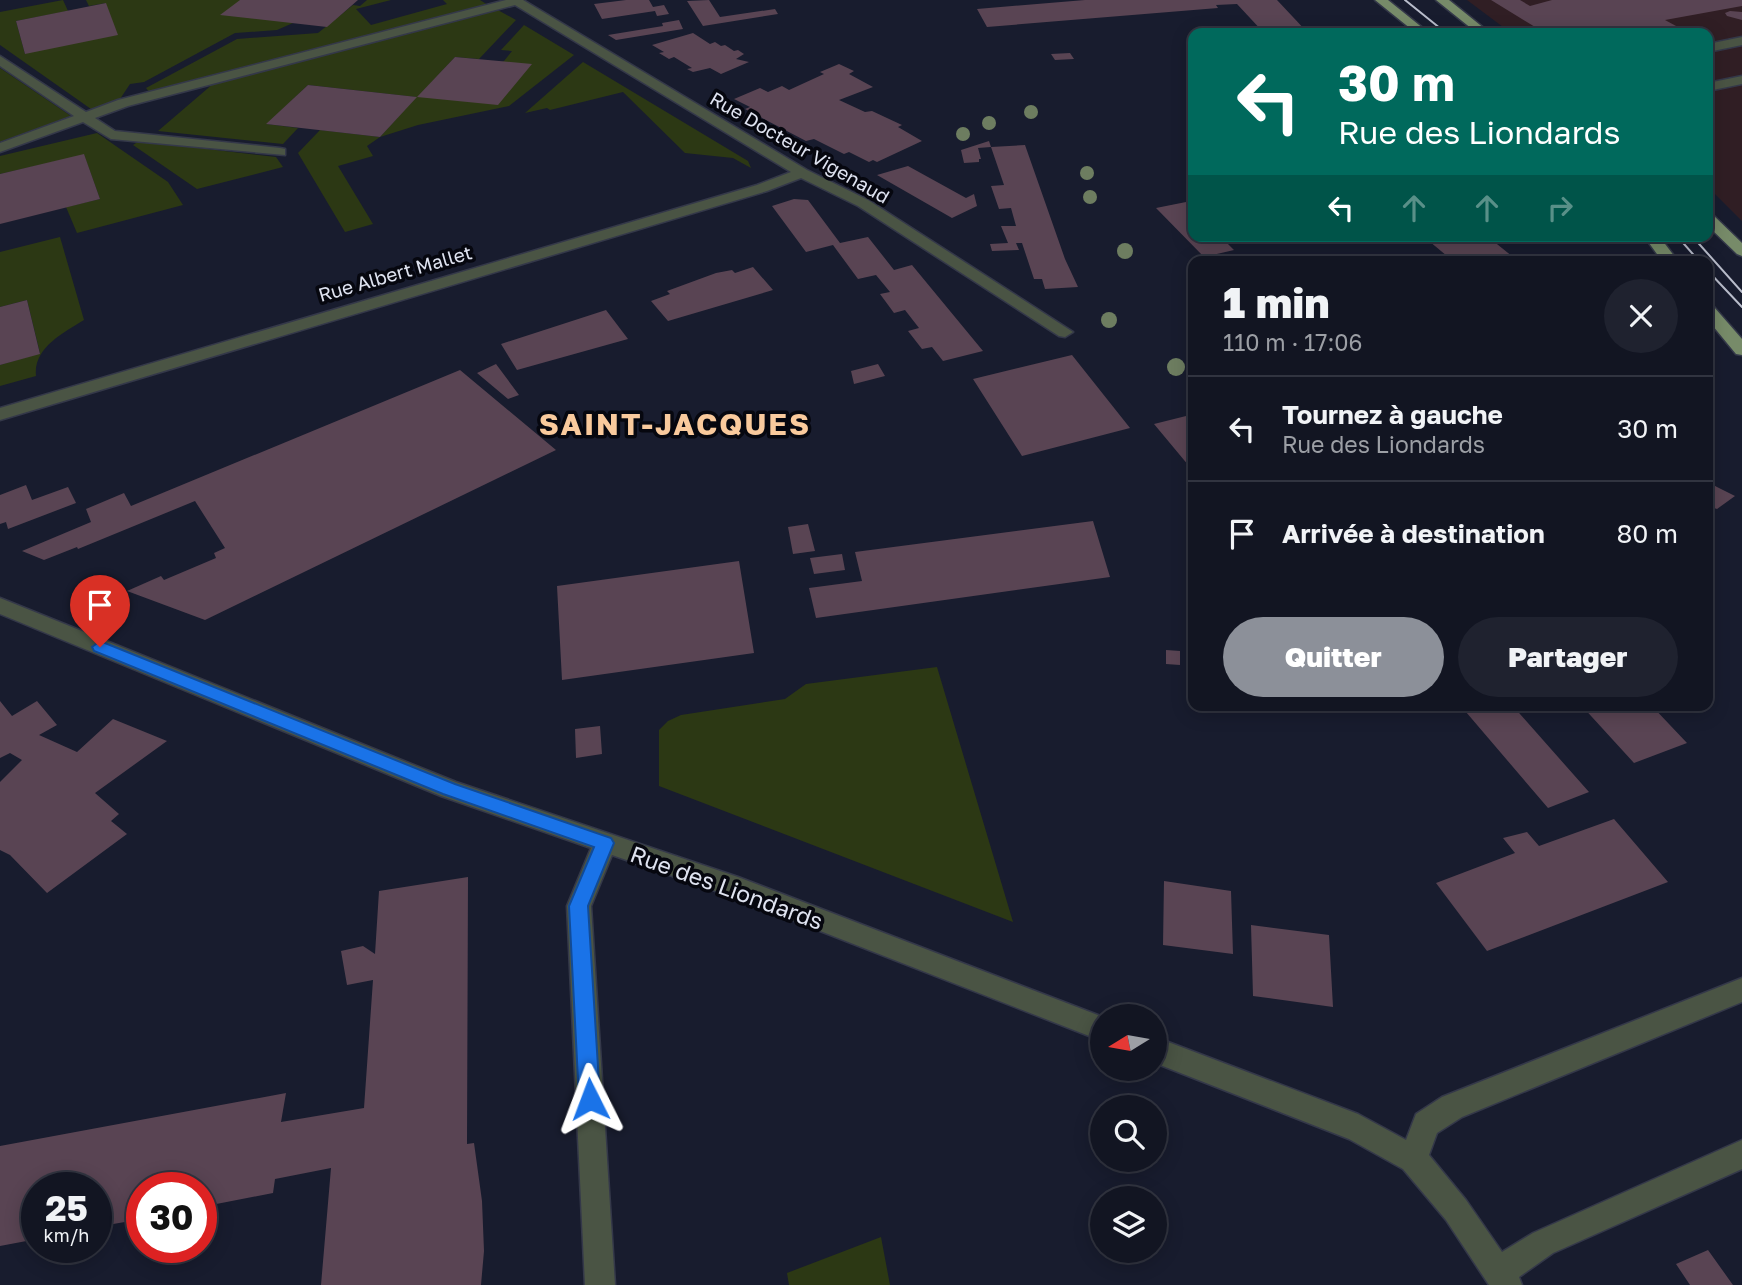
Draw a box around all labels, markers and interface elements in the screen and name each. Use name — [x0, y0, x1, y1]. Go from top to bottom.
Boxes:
text: 30 m — [1338, 53, 1455, 112]
icon: left — [1223, 56, 1314, 147]
street label: Rue Docteur Vigenaud — [706, 86, 894, 208]
text: Rue des Liondards — [1338, 113, 1621, 151]
icon: left — [1322, 189, 1360, 227]
icon: ahead — [1395, 189, 1433, 227]
icon: ahead — [1468, 189, 1506, 227]
icon: right — [1541, 189, 1579, 227]
street label: Rue Albert Mallet — [316, 240, 474, 306]
text: 1 min — [1223, 277, 1330, 327]
button: close — [1604, 279, 1678, 353]
text: 110 m · 17:06 — [1223, 328, 1363, 356]
text: Tournez à gauche — [1282, 399, 1503, 430]
district label: SAINT-JACQUES — [539, 406, 811, 442]
icon: left — [1223, 410, 1261, 448]
text: 30 m — [1617, 413, 1678, 444]
text: Rue des Liondards — [1282, 430, 1485, 458]
icon: arrive — [1223, 515, 1261, 553]
text: Arrivée à destination — [1282, 518, 1545, 549]
text: 80 m — [1617, 518, 1678, 549]
pin — [70, 575, 130, 647]
icon: arrive — [81, 586, 119, 624]
button: Quitter — [1223, 617, 1444, 697]
button: Partager — [1458, 617, 1678, 697]
street label: Rue des Liondards — [627, 839, 827, 935]
north arrow — [1090, 1004, 1167, 1082]
map controls — [1090, 1004, 1167, 1263]
position arrow — [553, 1062, 627, 1136]
button: search — [1090, 1095, 1167, 1172]
speed limit sign: 30 — [126, 1172, 217, 1263]
button: layers — [1090, 1186, 1167, 1263]
text: 25 — [45, 1187, 88, 1229]
text: km/h — [44, 1224, 89, 1246]

